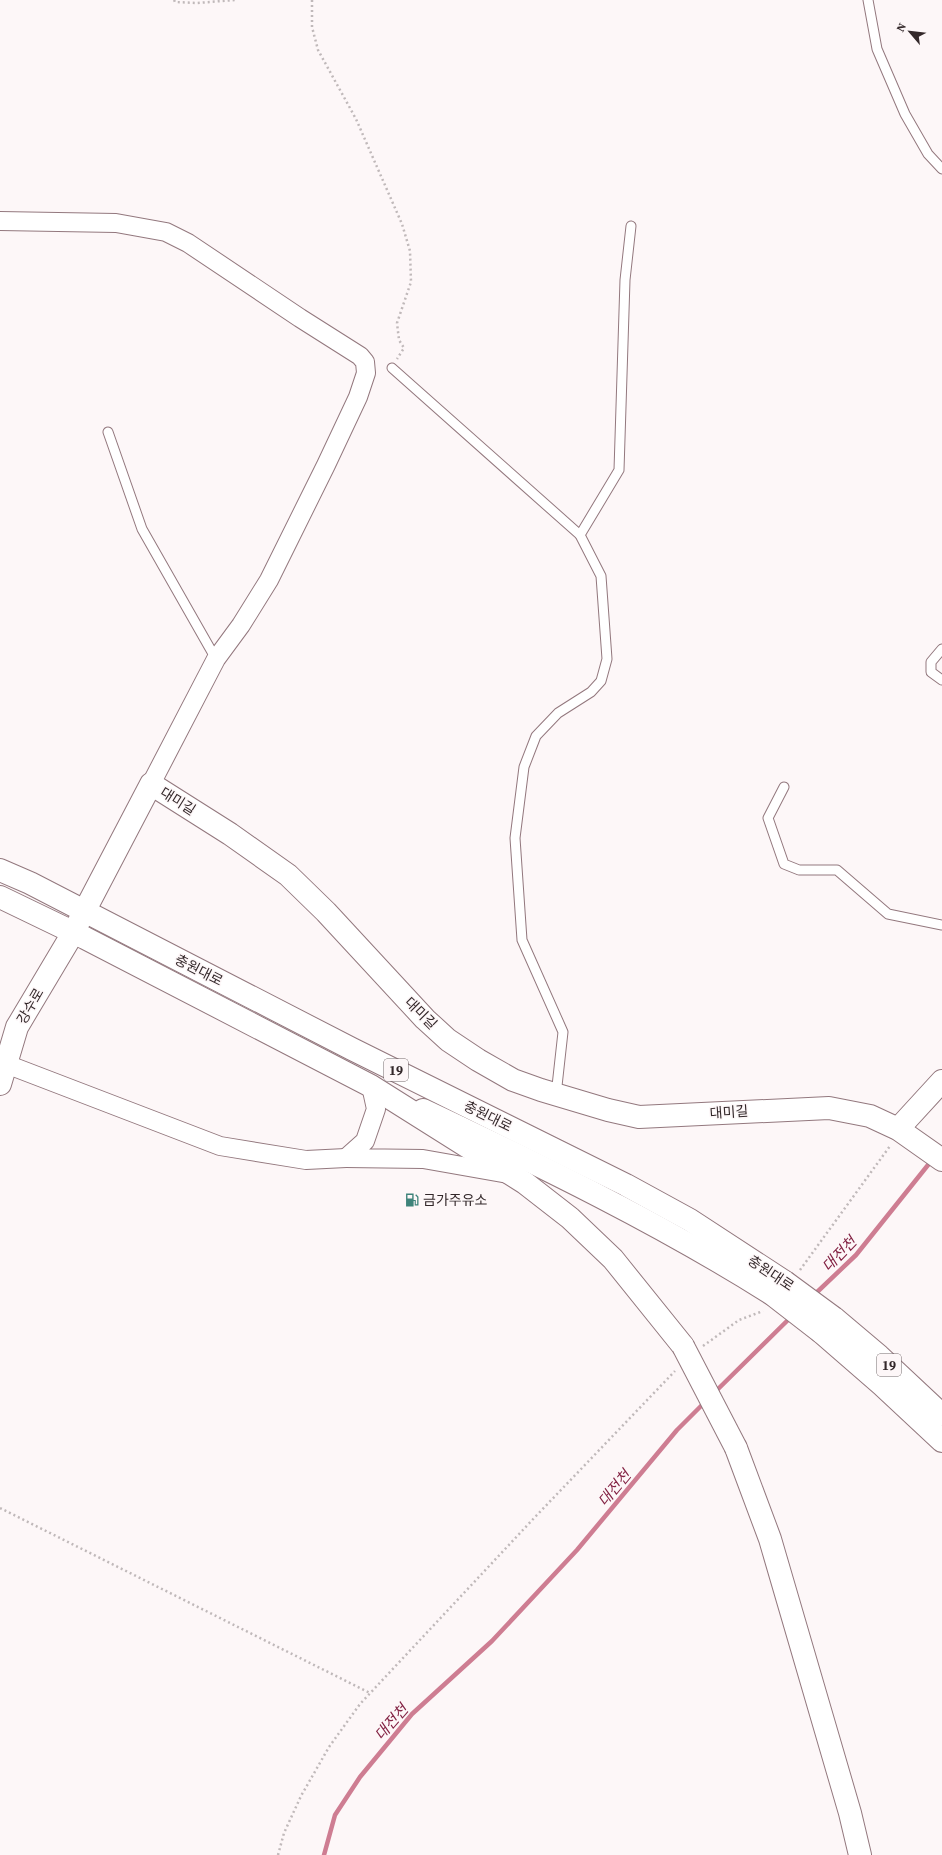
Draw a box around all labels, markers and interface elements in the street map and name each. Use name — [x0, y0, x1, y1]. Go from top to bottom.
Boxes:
north arrow — [890, 12, 930, 52]
text: N — [893, 20, 910, 35]
street label: 대미길 — [156, 782, 200, 820]
street label: 충원대로 — [172, 949, 227, 991]
street label: 강수로 — [12, 984, 48, 1028]
street label: 대미길 — [400, 992, 442, 1034]
road number: 19 — [384, 1059, 408, 1081]
street label: 충원대로 — [460, 1096, 516, 1136]
street label: 대미길 — [709, 1101, 749, 1123]
place label: 금가주유소 — [423, 1190, 488, 1210]
fuel station icon: 금가주유소 — [404, 1192, 420, 1208]
water label: 대전천 — [817, 1230, 862, 1276]
street label: 충원대로 — [744, 1250, 798, 1296]
road number: 19 — [877, 1354, 901, 1376]
water label: 대전천 — [593, 1464, 637, 1511]
water label: 대전천 — [369, 1698, 414, 1745]

